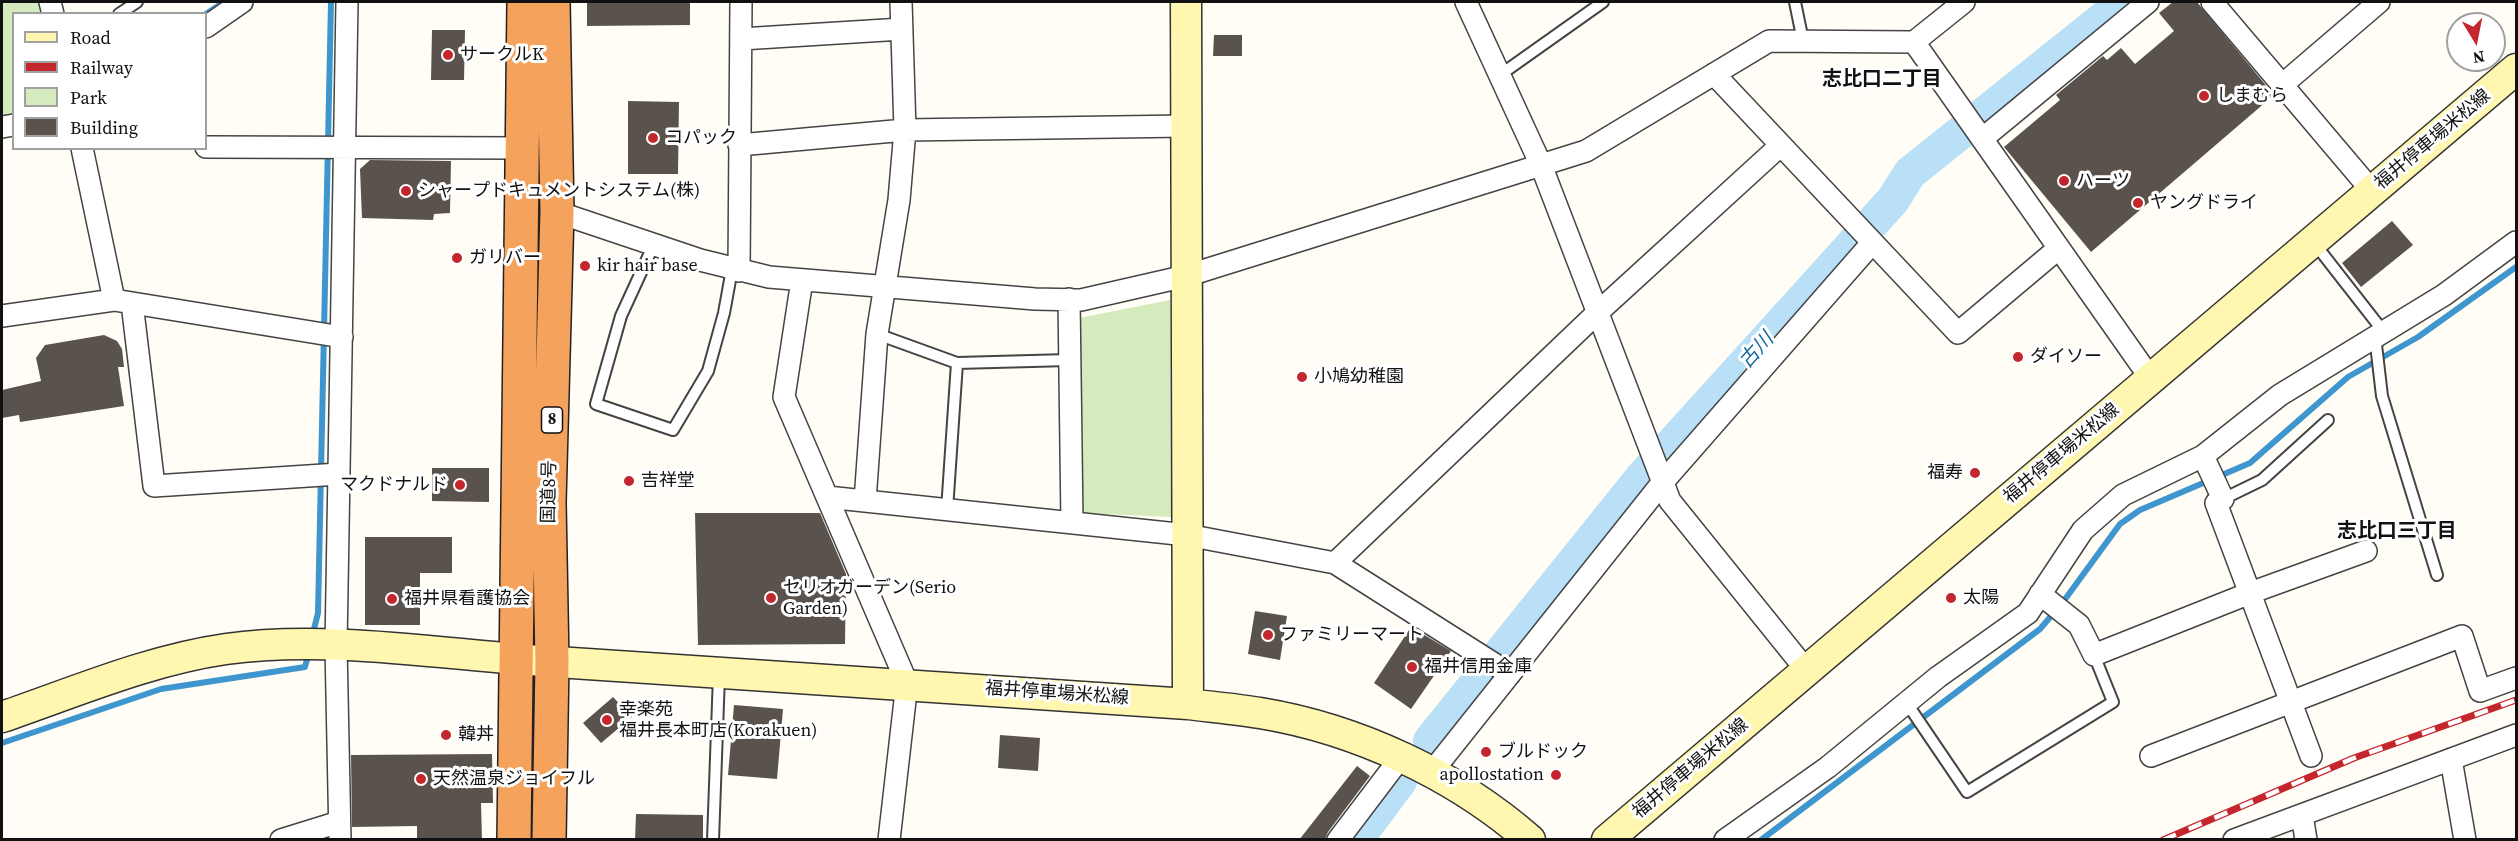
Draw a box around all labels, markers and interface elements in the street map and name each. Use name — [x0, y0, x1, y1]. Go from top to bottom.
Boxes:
legend — [12, 12, 207, 150]
north arrow — [2446, 12, 2506, 72]
text: Road — [70, 25, 111, 50]
place label: サークルK — [460, 44, 544, 66]
text: N — [2471, 46, 2486, 70]
marker: サークルK — [441, 48, 455, 62]
text: Railway — [70, 55, 133, 80]
district label: 志比口二丁目 — [1822, 68, 1942, 92]
text: Park — [70, 85, 107, 110]
place label: しまむら — [2216, 85, 2288, 107]
street label: 福井停車場米松線 — [2371, 85, 2495, 195]
marker: しまむら — [2197, 89, 2211, 103]
text: Building — [70, 115, 138, 140]
place label: コパック — [665, 127, 737, 149]
marker: コパック — [646, 131, 660, 145]
place label: ハーツ — [2076, 170, 2130, 192]
marker: ハーツ — [2057, 174, 2071, 188]
place label: シャープドキュメントシステム(株) — [418, 180, 700, 202]
marker: シャープドキュメントシステム(株) — [399, 184, 413, 198]
place label: ヤングドライ — [2150, 192, 2258, 214]
marker: ヤングドライ — [2131, 196, 2145, 210]
place label: ガリバー — [469, 247, 541, 269]
marker: ガリバー — [450, 251, 464, 265]
place label: kir hair base — [597, 255, 698, 277]
marker: kir hair base — [578, 259, 592, 273]
water label: 古川 — [1735, 328, 1779, 374]
place label: ダイソー — [2030, 346, 2102, 368]
marker: ダイソー — [2011, 350, 2025, 364]
place label: 小鳩幼稚園 — [1314, 366, 1404, 388]
marker: 小鳩幼稚園 — [1295, 370, 1309, 384]
street label: 福井停車場米松線 — [2000, 399, 2124, 509]
road number: 8 — [542, 407, 562, 433]
street label: 国道8号 — [539, 460, 561, 524]
place label: 福寿 — [1927, 462, 1963, 484]
marker: 福寿 — [1968, 466, 1982, 480]
place label: 吉祥堂 — [641, 470, 695, 492]
place label: マクドナルド — [340, 474, 448, 496]
marker: 吉祥堂 — [622, 474, 636, 488]
marker: マクドナルド — [453, 478, 467, 492]
district label: 志比口三丁目 — [2337, 520, 2457, 544]
place label: セリオガーデン(Serio Garden) — [783, 577, 956, 620]
place label: 太陽 — [1963, 587, 1999, 609]
place label: 福井県看護協会 — [404, 588, 530, 610]
marker: セリオガーデン(Serio Garden) — [764, 591, 778, 605]
marker: 太陽 — [1944, 591, 1958, 605]
marker: 福井県看護協会 — [385, 592, 399, 606]
place label: ファミリーマート — [1280, 624, 1424, 646]
marker: ファミリーマート — [1261, 628, 1275, 642]
place label: 福井信用金庫 — [1424, 656, 1532, 678]
marker: 福井信用金庫 — [1405, 660, 1419, 674]
street label: 福井停車場米松線 — [984, 678, 1130, 710]
place label: 幸楽苑 福井長本町店(Korakuen) — [619, 699, 817, 742]
marker: 幸楽苑 福井長本町店(Korakuen) — [600, 713, 614, 727]
street label: 福井停車場米松線 — [1629, 714, 1753, 824]
place label: 韓丼 — [458, 724, 494, 746]
marker: 韓丼 — [439, 728, 453, 742]
place label: ブルドック — [1498, 741, 1588, 763]
marker: ブルドック — [1479, 745, 1493, 759]
place label: apollostation — [1440, 764, 1544, 786]
place label: 天然温泉ジョイフル — [433, 768, 595, 790]
marker: apollostation — [1549, 768, 1563, 782]
marker: 天然温泉ジョイフル — [414, 772, 428, 786]

